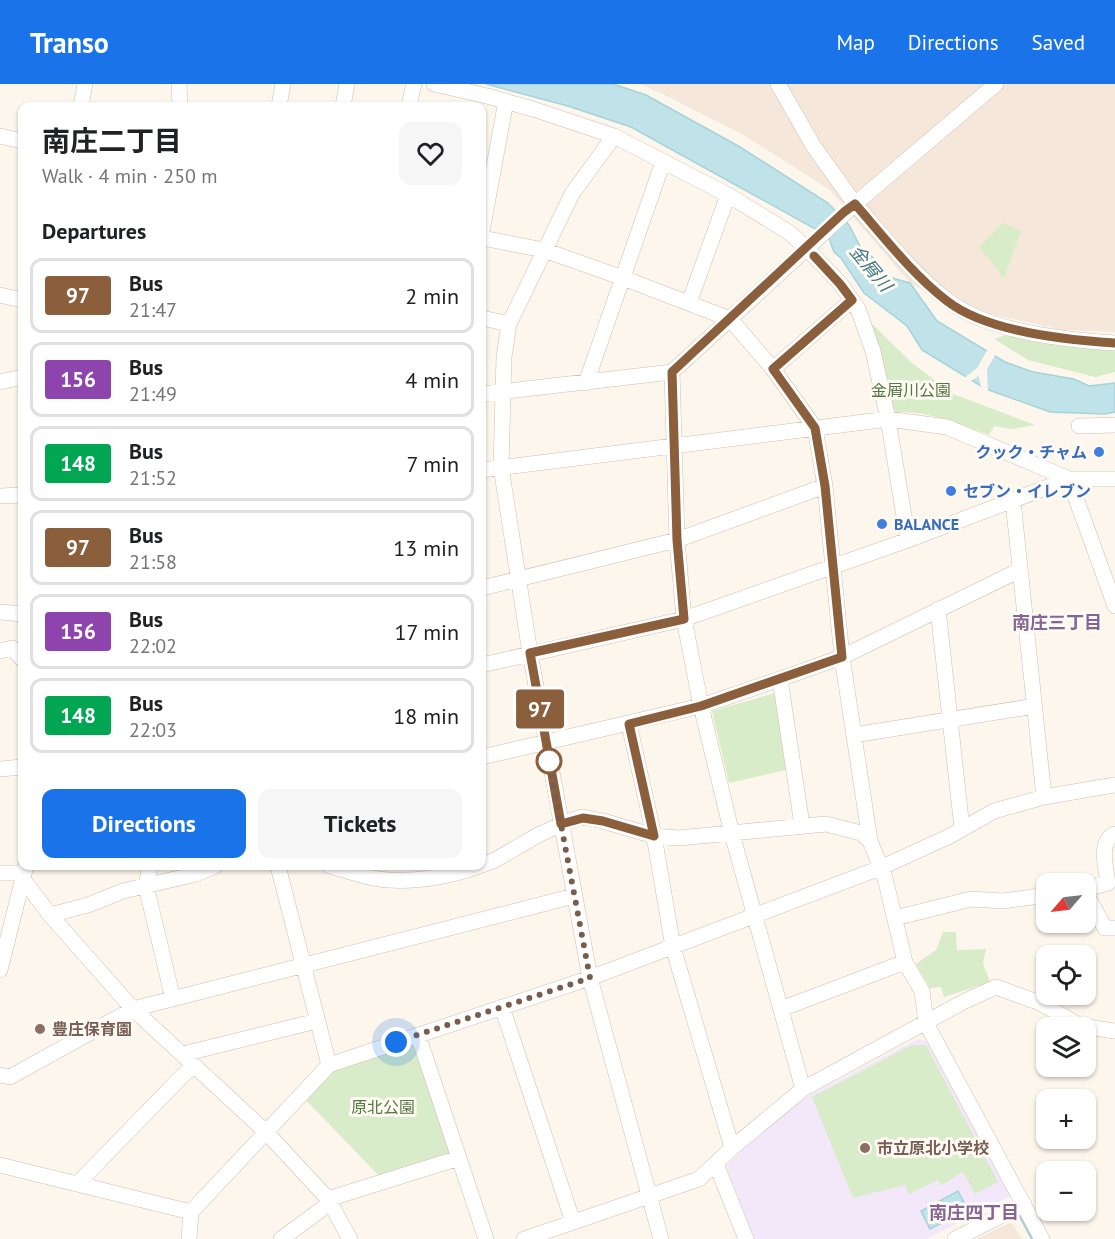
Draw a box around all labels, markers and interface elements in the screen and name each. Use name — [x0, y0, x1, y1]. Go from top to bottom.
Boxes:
text: Transo — [30, 24, 109, 61]
text: Map — [836, 29, 875, 56]
text: Directions — [908, 29, 999, 56]
text: Saved — [1032, 29, 1085, 56]
text: 南庄二丁目 — [42, 122, 182, 159]
button: heart — [399, 122, 462, 185]
text: Walk · 4 min · 250 m — [42, 163, 218, 189]
text: Departures — [42, 217, 146, 245]
water label: 金屑川 — [845, 240, 898, 298]
text: Bus — [129, 269, 163, 297]
text: 97 — [66, 282, 90, 309]
text: 2 min — [405, 282, 459, 310]
text: 21:47 — [129, 297, 177, 323]
text: Bus — [129, 353, 163, 381]
text: 156 — [60, 366, 96, 393]
text: 4 min — [405, 366, 459, 394]
park label: 金屑川公園 — [871, 380, 951, 400]
text: 21:49 — [129, 381, 177, 407]
text: Bus — [129, 437, 163, 465]
place label: クック・チャム — [975, 442, 1087, 462]
marker: クック・チャム — [1092, 445, 1106, 459]
text: 148 — [60, 450, 96, 477]
text: 7 min — [407, 450, 459, 478]
text: 21:52 — [129, 465, 177, 491]
place label: セブン・イレブン — [963, 481, 1091, 501]
marker: セブン・イレブン — [944, 484, 958, 498]
place label: BALANCE — [894, 514, 959, 534]
marker: BALANCE — [875, 517, 889, 531]
text: Bus — [129, 521, 163, 549]
text: 97 — [66, 534, 90, 561]
text: 13 min — [393, 534, 459, 562]
text: 21:58 — [129, 549, 177, 575]
text: Bus — [129, 605, 163, 633]
district label: 南庄三丁目 — [1012, 611, 1102, 634]
text: 156 — [60, 618, 96, 645]
text: 17 min — [395, 618, 459, 646]
text: 22:02 — [129, 633, 177, 659]
text: Bus — [129, 689, 163, 717]
line badge: 97 — [513, 690, 567, 728]
text: 97 — [528, 696, 552, 723]
text: 148 — [60, 702, 96, 729]
text: 18 min — [393, 702, 459, 730]
text: 22:03 — [129, 717, 177, 743]
unlabelled marker — [536, 748, 562, 774]
button: Directions — [42, 789, 246, 858]
button: Tickets — [258, 789, 462, 858]
north arrow — [1036, 873, 1096, 933]
map controls — [1036, 873, 1096, 1221]
button: locate — [1036, 945, 1096, 1005]
button: layers — [1036, 1017, 1096, 1077]
place label: 豊庄保育園 — [52, 1019, 132, 1039]
marker: 豊庄保育園 — [33, 1022, 47, 1036]
your location — [381, 1027, 411, 1057]
button: + — [1036, 1089, 1096, 1149]
park label: 原北公園 — [351, 1097, 415, 1117]
place label: 市立原北小学校 — [877, 1138, 989, 1158]
marker: 市立原北小学校 — [858, 1141, 872, 1155]
button: − — [1036, 1161, 1096, 1221]
district label: 南庄四丁目 — [929, 1201, 1019, 1224]

